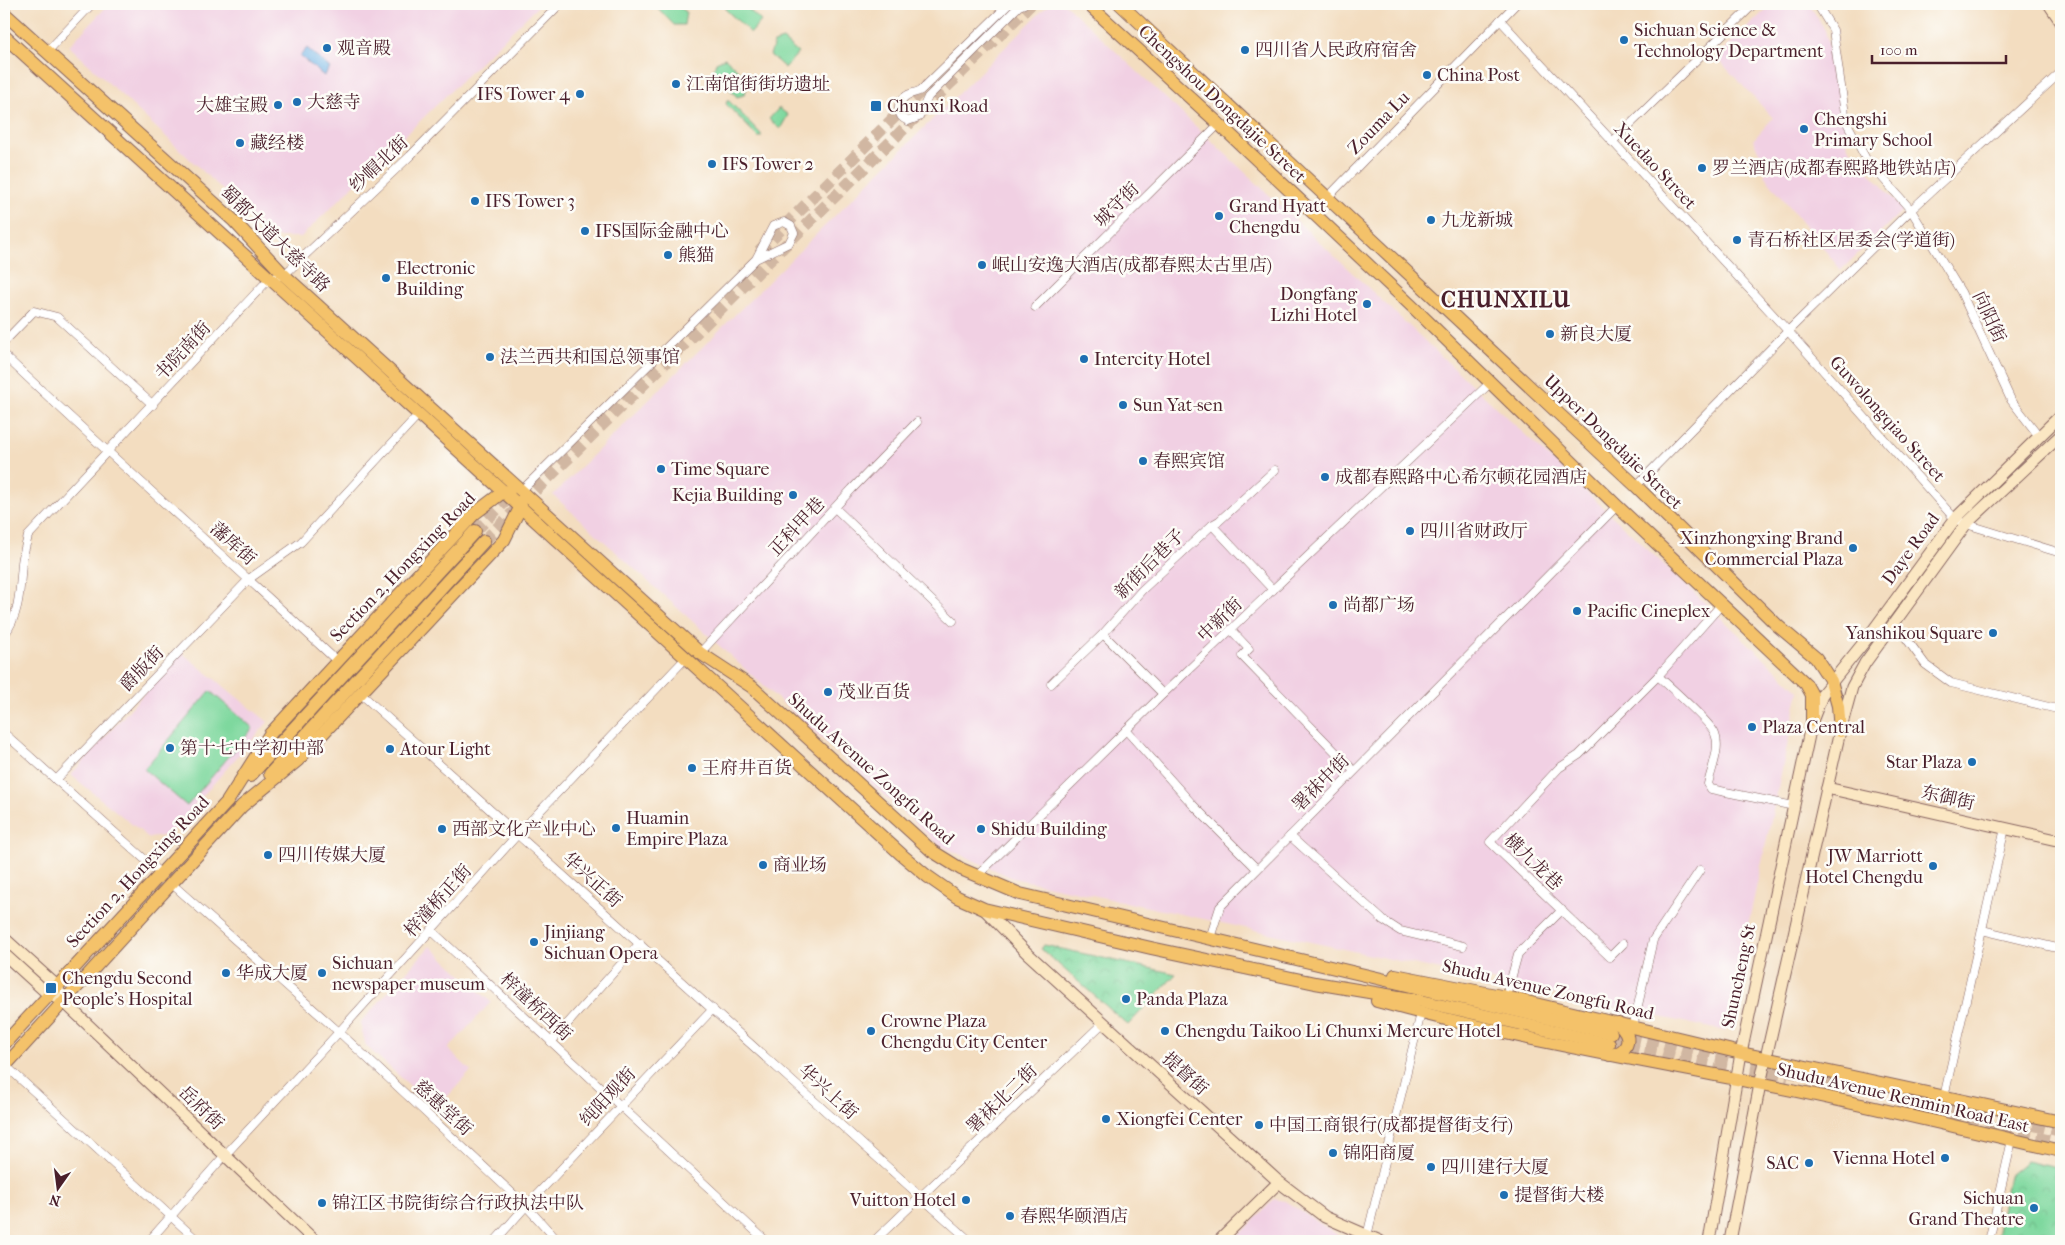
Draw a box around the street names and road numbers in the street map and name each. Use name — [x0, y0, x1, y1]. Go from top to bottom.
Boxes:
street label: Chengshou Dongdajie Street — [1134, 21, 1311, 188]
street label: Zouma Lu — [1344, 87, 1414, 159]
street label: Xuedao Street — [1609, 118, 1701, 214]
street label: 纱帽北街 — [346, 132, 412, 196]
street label: 城守街 — [1090, 178, 1144, 232]
street label: 蜀都大道大慈寺路 — [216, 181, 334, 297]
street label: 向阳街 — [1968, 288, 2010, 346]
street label: 书院南街 — [151, 318, 215, 384]
street label: Guwolongqiao Street — [1825, 352, 1949, 487]
street label: Upper Dongdajie Street — [1539, 370, 1687, 514]
street label: Section 2, Hongxing Road — [326, 488, 480, 646]
street label: 正科甲巷 — [765, 494, 829, 560]
street label: Daye Road — [1878, 509, 1944, 589]
street label: 藩库街 — [206, 518, 260, 570]
street label: 新街后巷子 — [1111, 525, 1189, 603]
street label: 中新街 — [1193, 594, 1247, 646]
street label: 爵版街 — [116, 642, 168, 696]
street label: Shudu Avenue Zongfu Road — [783, 689, 959, 849]
street label: 署袜中街 — [1288, 750, 1354, 816]
street label: 东御街 — [1919, 782, 1977, 814]
street label: Section 2, Hongxing Road — [62, 792, 214, 952]
street label: 横九龙巷 — [1500, 829, 1566, 895]
street label: 华兴正街 — [558, 848, 626, 912]
street label: 梓潼桥正街 — [400, 861, 476, 941]
street label: Shuncheng St — [1718, 921, 1760, 1030]
street label: Shudu Avenue Zongfu Road — [1440, 955, 1656, 1025]
street label: 梓潼桥西街 — [496, 969, 576, 1045]
street label: 提督街 — [1158, 1048, 1212, 1100]
street label: Shudu Avenue Renmin Road East — [1775, 1059, 2032, 1137]
street label: 华兴上街 — [794, 1060, 862, 1124]
street label: 署袜北二街 — [962, 1060, 1042, 1138]
street label: 纯阳观街 — [576, 1064, 640, 1130]
street label: 慈惠堂街 — [410, 1076, 476, 1140]
street label: 岳府街 — [174, 1082, 228, 1134]

